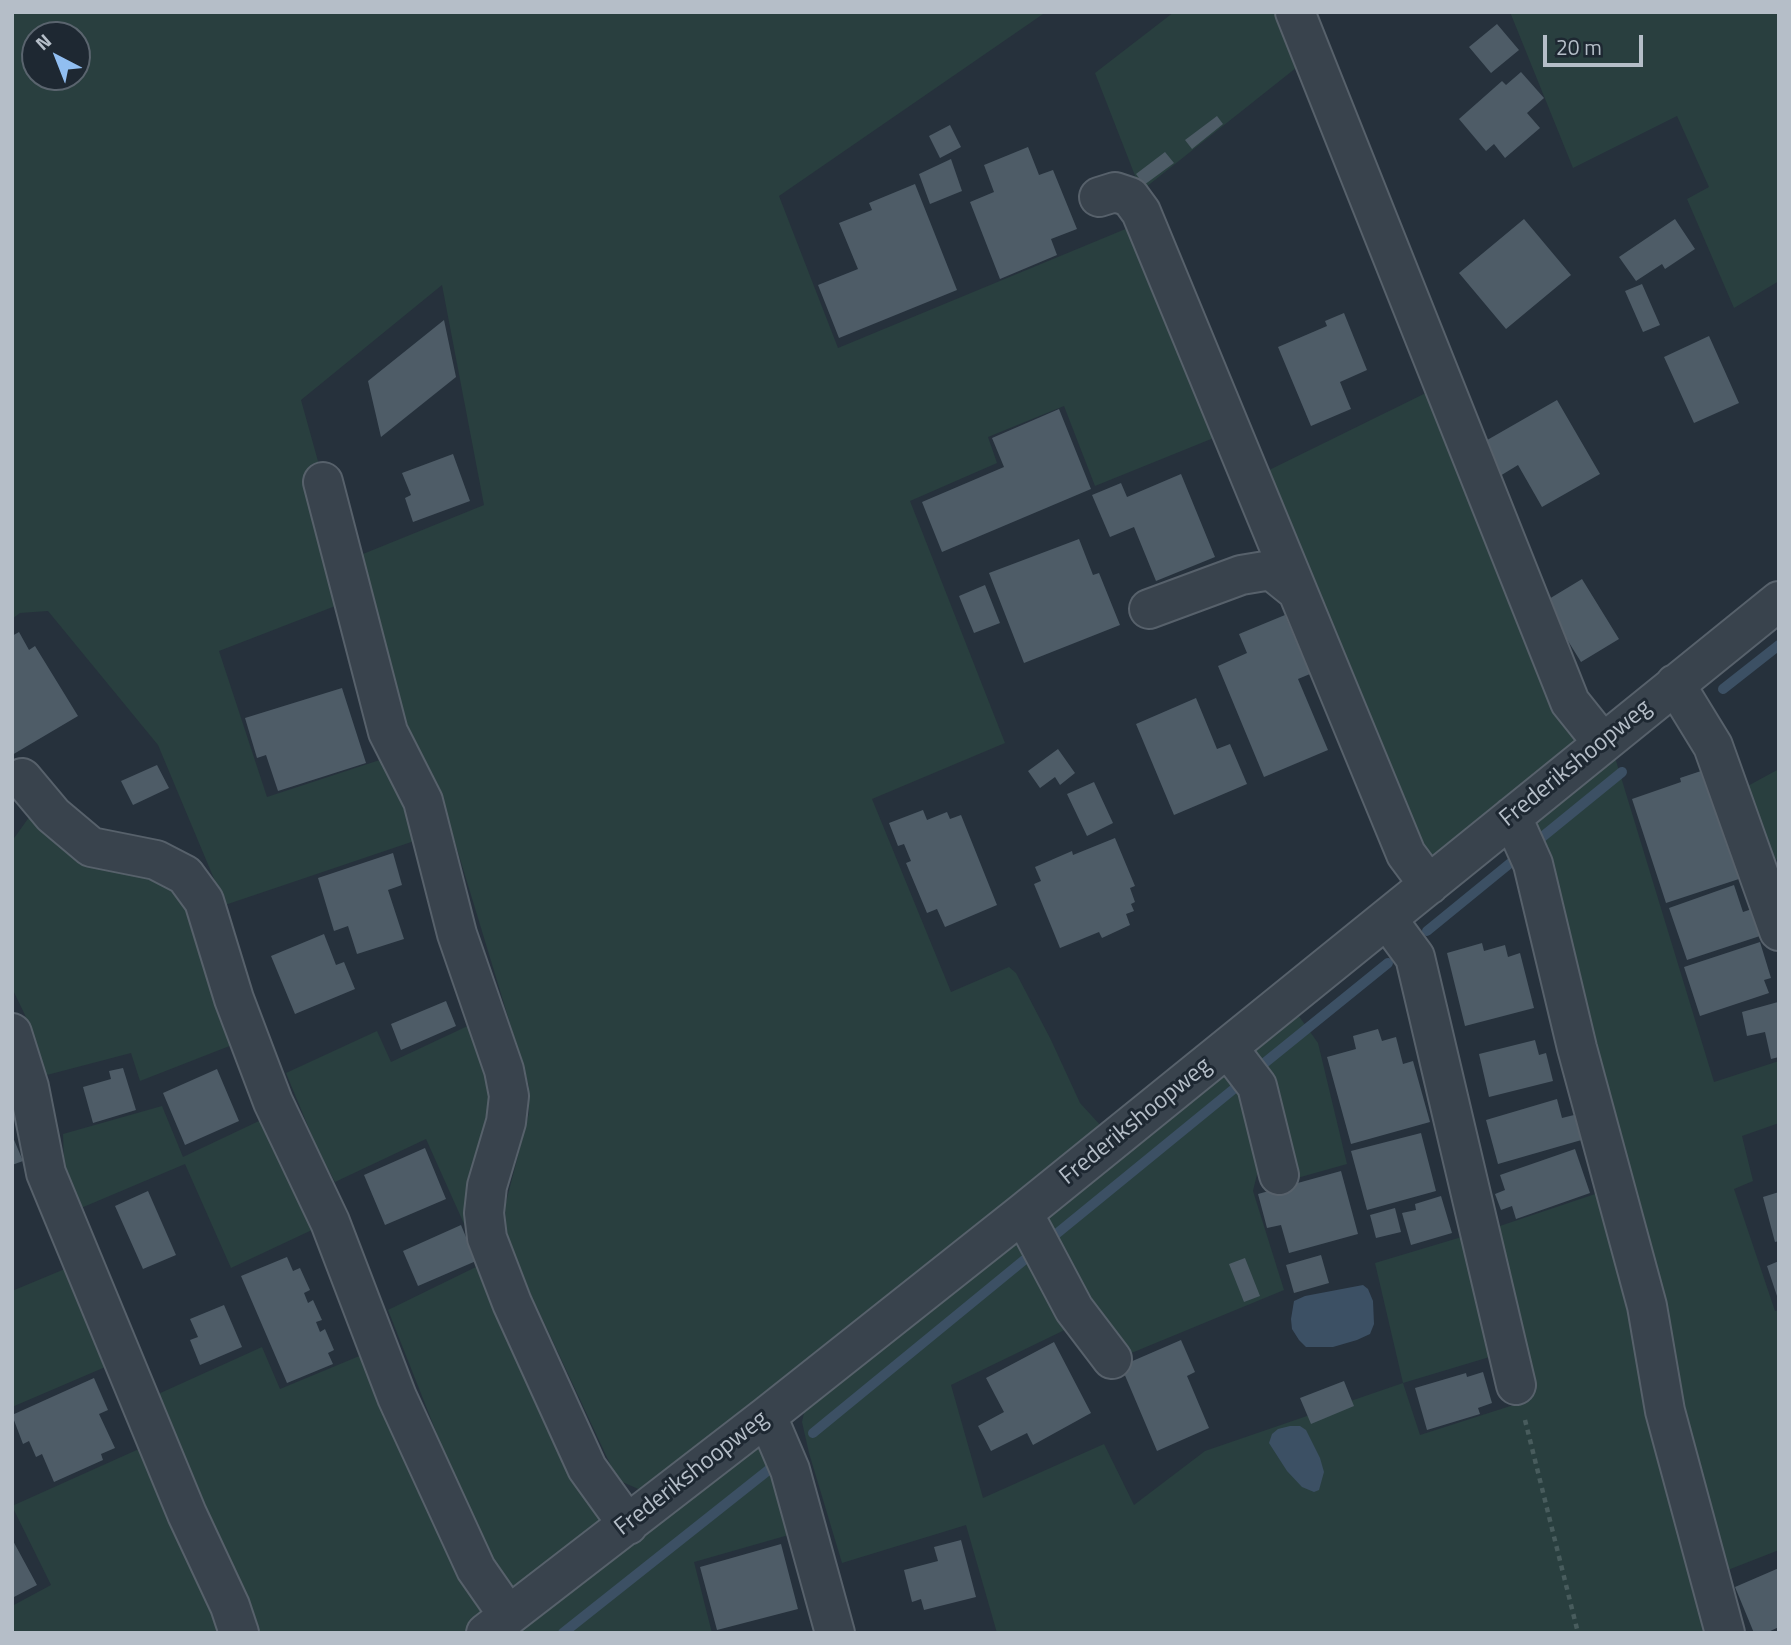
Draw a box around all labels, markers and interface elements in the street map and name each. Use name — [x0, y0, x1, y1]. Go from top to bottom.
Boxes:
north arrow — [21, 21, 91, 91]
scale bar — [1546, 21, 1646, 65]
text: N — [28, 26, 58, 57]
text: 20 m — [1556, 31, 1602, 63]
street label: Frederikshoopweg — [1494, 694, 1658, 834]
street label: Frederikshoopweg — [1054, 1052, 1218, 1192]
street label: Frederikshoopweg — [610, 1405, 774, 1543]

